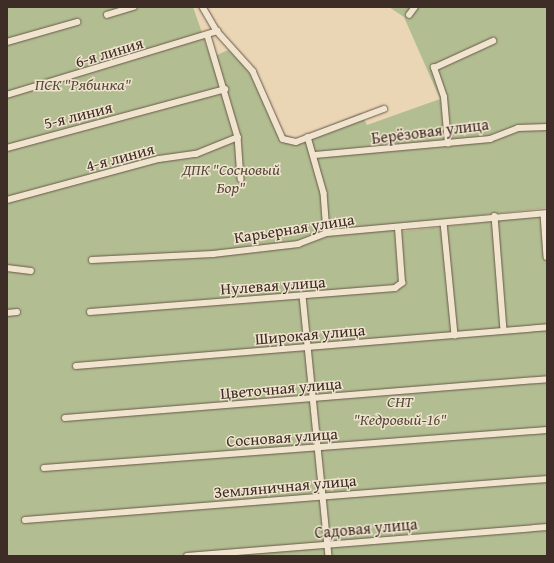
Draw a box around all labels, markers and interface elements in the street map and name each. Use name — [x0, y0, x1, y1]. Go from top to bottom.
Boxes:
street label: 6-я линия — [73, 33, 145, 71]
park label: ПСК "Рябинка" — [35, 74, 131, 94]
street label: 5-я линия — [42, 97, 114, 133]
street label: Берёзовая улица — [370, 114, 490, 148]
street label: 4-я линия — [84, 139, 156, 175]
park label: ДПК "Сосновый Бор" — [182, 159, 280, 197]
street label: Карьерная улица — [233, 209, 355, 247]
street label: Нулевая улица — [220, 272, 326, 298]
street label: Широкая улица — [254, 320, 366, 348]
street label: Цветочная улица — [220, 373, 342, 403]
park label: СНТ "Кедровый-16" — [353, 391, 447, 429]
street label: Сосновая улица — [226, 424, 338, 450]
street label: Земляничная улица — [213, 470, 357, 502]
street label: Садовая улица — [314, 514, 418, 542]

